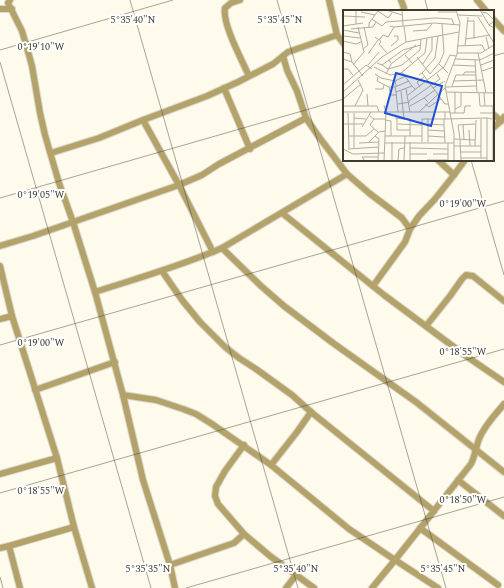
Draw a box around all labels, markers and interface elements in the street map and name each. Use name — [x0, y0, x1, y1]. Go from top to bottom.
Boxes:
inset map — [343, 10, 494, 161]
text: 5°35'40"N — [111, 12, 156, 28]
text: 5°35'45"N — [258, 12, 303, 28]
text: 0°19'10"W — [18, 39, 65, 55]
text: 0°19'05"W — [18, 187, 65, 203]
text: 0°19'00"W — [440, 196, 487, 212]
text: 0°19'00"W — [18, 335, 65, 351]
text: 0°18'55"W — [440, 344, 487, 360]
text: 0°18'55"W — [18, 483, 65, 499]
text: 0°18'50"W — [440, 492, 487, 508]
text: 5°35'35"N — [126, 561, 171, 577]
text: 5°35'40"N — [274, 561, 319, 577]
text: 5°35'45"N — [421, 561, 466, 577]

